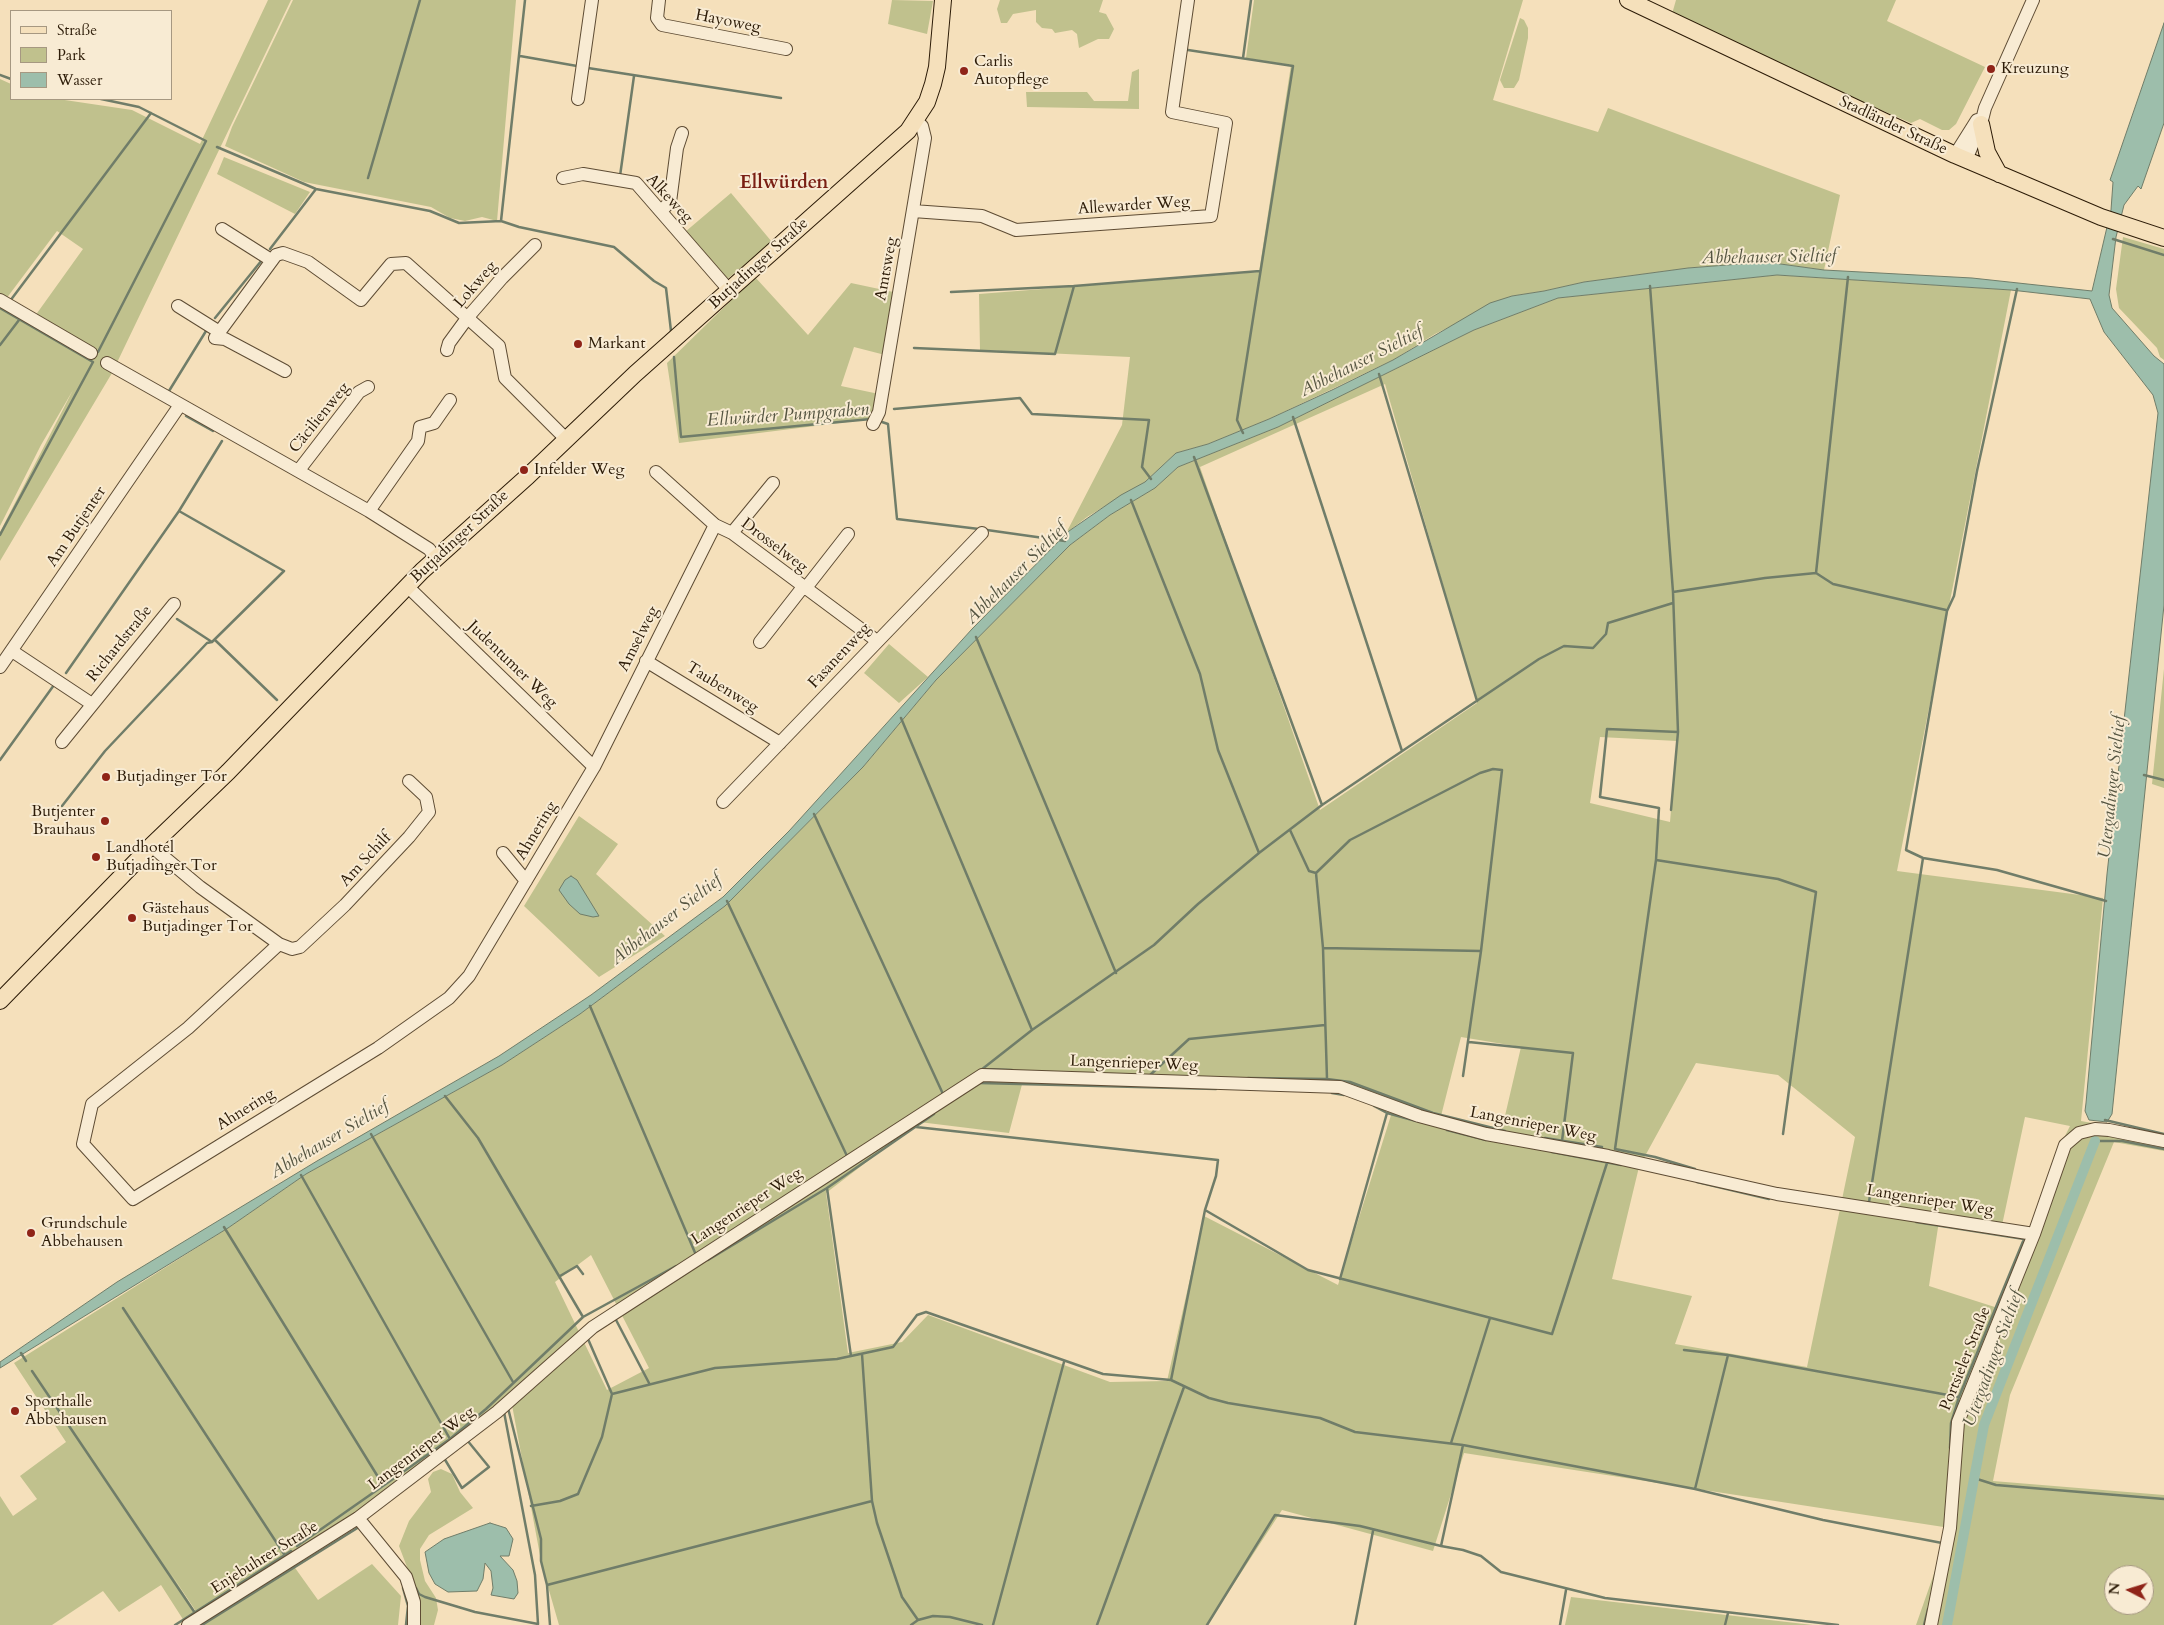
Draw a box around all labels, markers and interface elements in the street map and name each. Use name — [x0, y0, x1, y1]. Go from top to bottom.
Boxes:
street label: Hayoweg — [694, 6, 762, 38]
legend — [10, 10, 172, 100]
text: Straße — [57, 20, 97, 40]
text: Park — [57, 45, 86, 65]
place label: Carlis Autopflege — [974, 52, 1049, 90]
place label: Kreuzung — [2001, 59, 2069, 79]
marker: Kreuzung — [1985, 63, 1997, 75]
marker: Carlis Autopflege — [958, 65, 970, 77]
text: Wasser — [57, 70, 102, 90]
street label: Stadländer Straße — [1836, 93, 1950, 159]
street label: Alkeweg — [641, 170, 697, 228]
district label: Ellwürden — [740, 173, 828, 195]
street label: Allewarder Weg — [1077, 193, 1191, 219]
street label: Butjadinger Straße — [705, 214, 813, 314]
street label: Amtsweg — [872, 236, 902, 302]
water label: Abbehauser Sieltief — [1701, 246, 1837, 270]
street label: Lokweg — [450, 258, 502, 312]
water label: Abbehauser Sieltief — [1297, 322, 1427, 402]
place label: Markant — [588, 334, 645, 354]
marker: Markant — [572, 338, 584, 350]
street label: Cäcilienweg — [286, 379, 354, 457]
water label: Ellwürder Pumpgraben — [706, 400, 870, 432]
place label: Infelder Weg — [534, 460, 625, 480]
marker: Infelder Weg — [518, 464, 530, 476]
street label: Am Butjenter — [43, 483, 111, 571]
street label: Butjadinger Straße — [407, 487, 513, 587]
street label: Drosselweg — [737, 515, 811, 577]
water label: Abbehauser Sieltief — [962, 519, 1072, 629]
street label: Richardstraße — [83, 602, 157, 686]
street label: Amselweg — [614, 603, 664, 675]
street label: Judentumer Weg — [463, 617, 561, 713]
street label: Fasanenweg — [805, 619, 875, 693]
street label: Taubenweg — [682, 658, 762, 718]
water label: Utergadinger Sieltief — [2095, 714, 2131, 860]
place label: Butjadinger Tor — [116, 767, 227, 787]
marker: Butjadinger Tor — [100, 771, 112, 783]
street label: Ahnering — [512, 798, 562, 864]
place label: Butjenter Brauhaus — [31, 802, 95, 840]
marker: Butjenter Brauhaus — [99, 815, 111, 827]
street label: Am Schilf — [336, 829, 396, 891]
place label: Landhotel Butjadinger Tor — [106, 838, 217, 876]
marker: Landhotel Butjadinger Tor — [90, 851, 102, 863]
water label: Abbehauser Sieltief — [607, 870, 727, 970]
place label: Gästehaus Butjadinger Tor — [142, 899, 253, 937]
marker: Gästehaus Butjadinger Tor — [126, 912, 138, 924]
street label: Langenrieper Weg — [1069, 1052, 1199, 1076]
street label: Ahnering — [213, 1085, 279, 1135]
water label: Abbehauser Sieltief — [266, 1096, 394, 1184]
street label: Langenrieper Weg — [1468, 1103, 1598, 1147]
street label: Langenrieper Weg — [688, 1164, 806, 1250]
street label: Langenrieper Weg — [1865, 1181, 1995, 1221]
place label: Grundschule Abbehausen — [41, 1214, 127, 1252]
marker: Grundschule Abbehausen — [25, 1227, 37, 1239]
water label: Utergadinger Sieltief — [1959, 1288, 2029, 1430]
street label: Portsieler Straße — [1936, 1304, 1996, 1414]
place label: Sporthalle Abbehausen — [25, 1392, 107, 1430]
street label: Langenrieper Weg — [365, 1403, 479, 1495]
marker: Sporthalle Abbehausen — [9, 1405, 21, 1417]
street label: Enjebuhrer Straße — [208, 1517, 322, 1599]
north arrow — [2104, 1565, 2154, 1615]
text: N — [2105, 1582, 2125, 1596]

